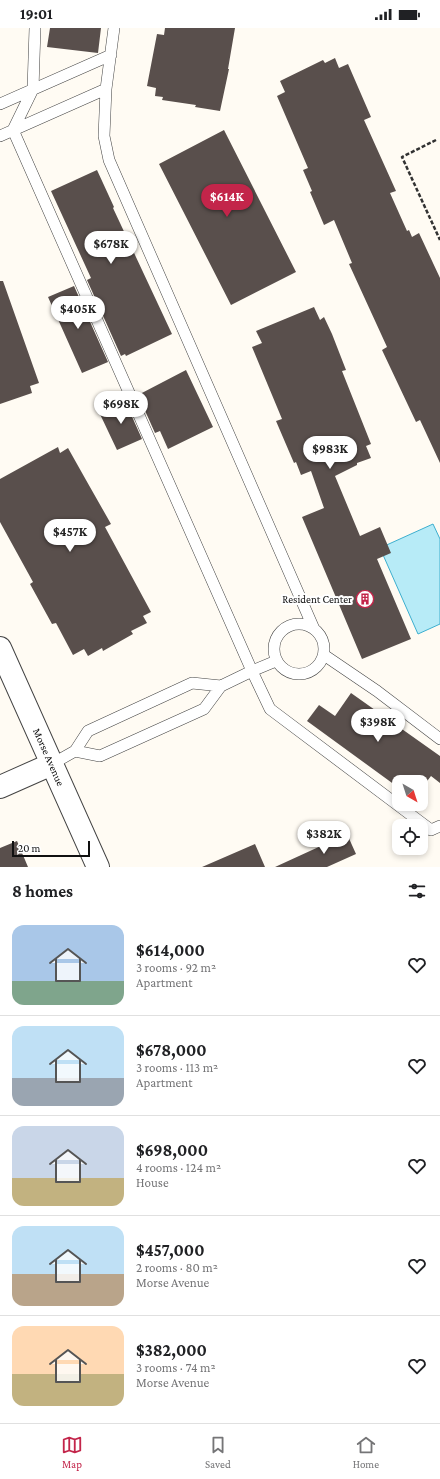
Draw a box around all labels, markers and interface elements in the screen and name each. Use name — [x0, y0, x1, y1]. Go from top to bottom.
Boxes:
text: 19:01 — [20, 6, 53, 22]
pin: $614K — [199, 184, 255, 218]
text: $614K — [210, 189, 244, 204]
pin: $678K — [83, 231, 139, 265]
text: $678K — [93, 236, 129, 251]
pin: $405K — [50, 296, 106, 330]
text: $405K — [60, 301, 96, 316]
pin: $698K — [93, 391, 149, 425]
text: $698K — [103, 396, 139, 411]
pin: $983K — [302, 436, 358, 470]
text: $983K — [312, 441, 348, 456]
pin: $457K — [42, 519, 98, 553]
text: $457K — [53, 524, 87, 539]
building icon: Resident Center — [355, 589, 375, 609]
place label: Resident Center — [282, 593, 352, 605]
pin: $398K — [350, 709, 406, 743]
text: $398K — [360, 714, 396, 729]
street label: Morse Avenue — [31, 726, 67, 788]
north arrow — [392, 775, 428, 811]
map controls — [392, 775, 428, 855]
button: locate — [392, 819, 428, 855]
pin: $382K — [296, 821, 352, 855]
text: $382K — [306, 826, 342, 841]
scale bar — [12, 839, 90, 858]
text: 20 m — [18, 842, 40, 854]
icon: filters — [406, 880, 428, 902]
text: 8 homes — [12, 882, 73, 901]
icon: home — [44, 941, 92, 989]
text: $614,000 — [136, 941, 205, 960]
icon: heart — [406, 954, 428, 976]
text: 3 rooms · 92 m² — [136, 960, 216, 975]
text: Apartment — [136, 975, 193, 990]
text: $678,000 — [136, 1041, 207, 1060]
icon: home — [44, 1042, 92, 1090]
icon: heart — [406, 1055, 428, 1077]
text: 3 rooms · 113 m² — [136, 1060, 218, 1075]
text: Apartment — [136, 1075, 193, 1090]
text: $698,000 — [136, 1141, 208, 1160]
icon: home — [44, 1142, 92, 1190]
icon: heart — [406, 1155, 428, 1177]
text: 4 rooms · 124 m² — [136, 1160, 221, 1175]
text: House — [136, 1175, 169, 1190]
text: $457,000 — [136, 1241, 205, 1260]
icon: home — [44, 1242, 92, 1290]
icon: heart — [406, 1255, 428, 1277]
text: 2 rooms · 80 m² — [136, 1260, 218, 1275]
text: Morse Avenue — [136, 1275, 209, 1290]
text: $382,000 — [136, 1341, 207, 1360]
icon: home — [44, 1342, 92, 1390]
icon: heart — [406, 1355, 428, 1377]
text: 3 rooms · 74 m² — [136, 1360, 216, 1375]
text: Morse Avenue — [136, 1375, 209, 1390]
tab: Map — [61, 1434, 83, 1470]
tab: Saved — [205, 1434, 231, 1470]
tab: Home — [353, 1434, 379, 1470]

